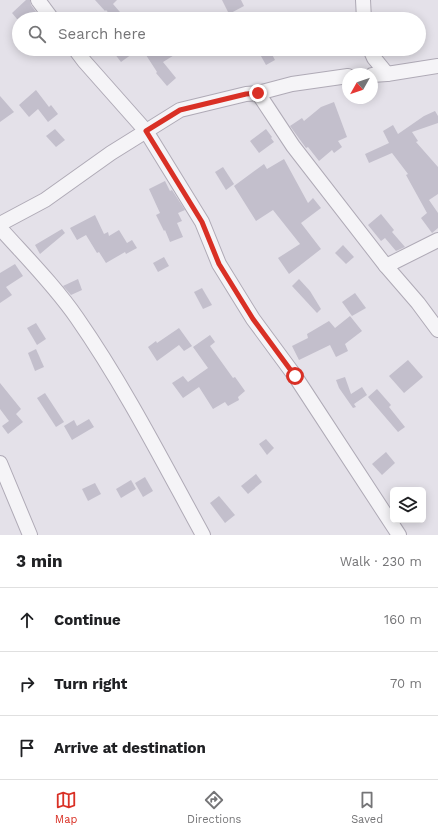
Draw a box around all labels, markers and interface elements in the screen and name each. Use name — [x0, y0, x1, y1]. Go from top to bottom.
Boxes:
search box — [12, 12, 426, 56]
icon: search — [26, 23, 48, 45]
text: Search here — [58, 25, 146, 43]
north arrow — [342, 68, 378, 104]
route end — [249, 84, 267, 102]
route start — [286, 367, 304, 385]
map controls — [390, 487, 426, 523]
button: layers — [390, 487, 426, 523]
text: 3 min — [16, 551, 62, 571]
text: Walk · 230 m — [340, 554, 422, 569]
icon: ahead — [16, 609, 38, 631]
text: Continue — [54, 611, 121, 629]
text: 160 m — [384, 612, 422, 627]
icon: right — [16, 673, 38, 695]
text: Turn right — [54, 675, 127, 693]
text: 70 m — [390, 676, 422, 691]
icon: arrive — [16, 737, 38, 759]
text: Arrive at destination — [54, 739, 206, 757]
tab: Map — [55, 789, 77, 826]
tab: Directions — [187, 789, 241, 826]
tab: Saved — [351, 789, 383, 826]

